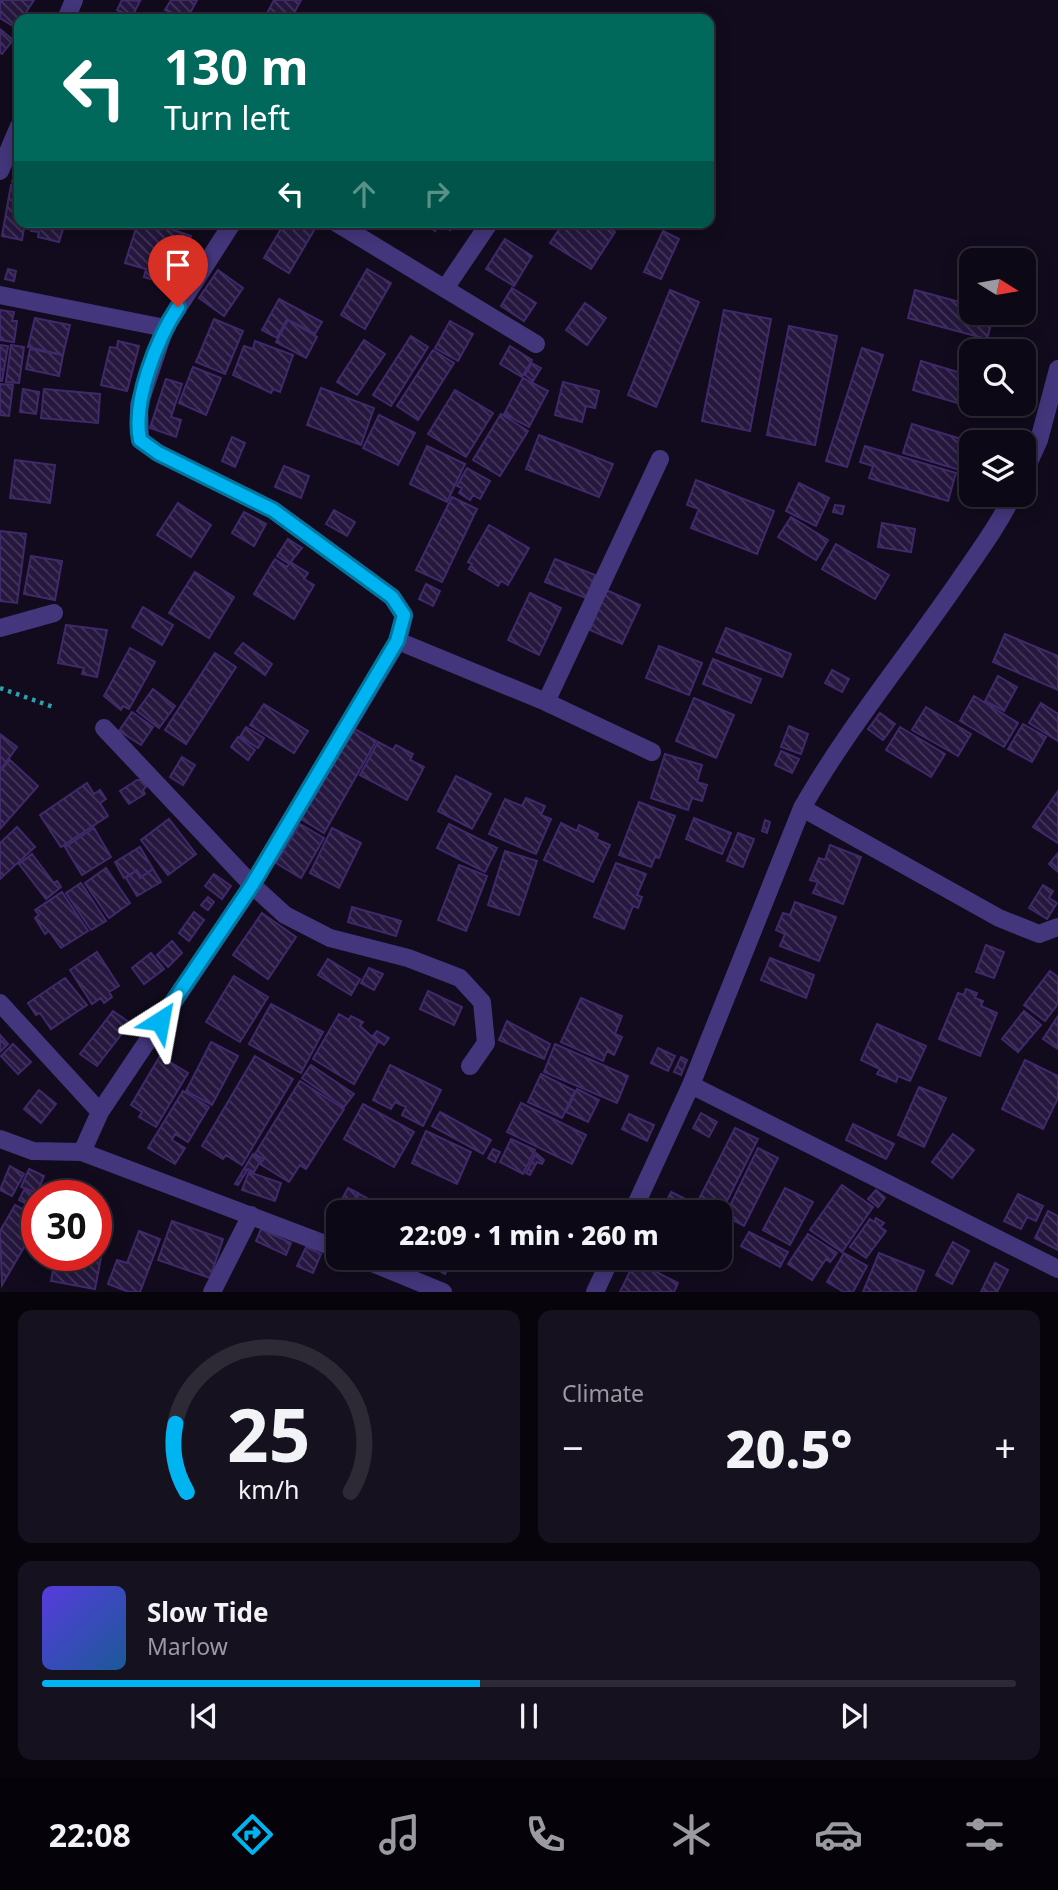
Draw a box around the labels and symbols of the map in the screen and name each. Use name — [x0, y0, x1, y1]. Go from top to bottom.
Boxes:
pin — [148, 235, 208, 307]
north arrow — [959, 248, 1036, 326]
position arrow — [123, 984, 197, 1058]
speed limit sign: 30 — [21, 1180, 112, 1271]

